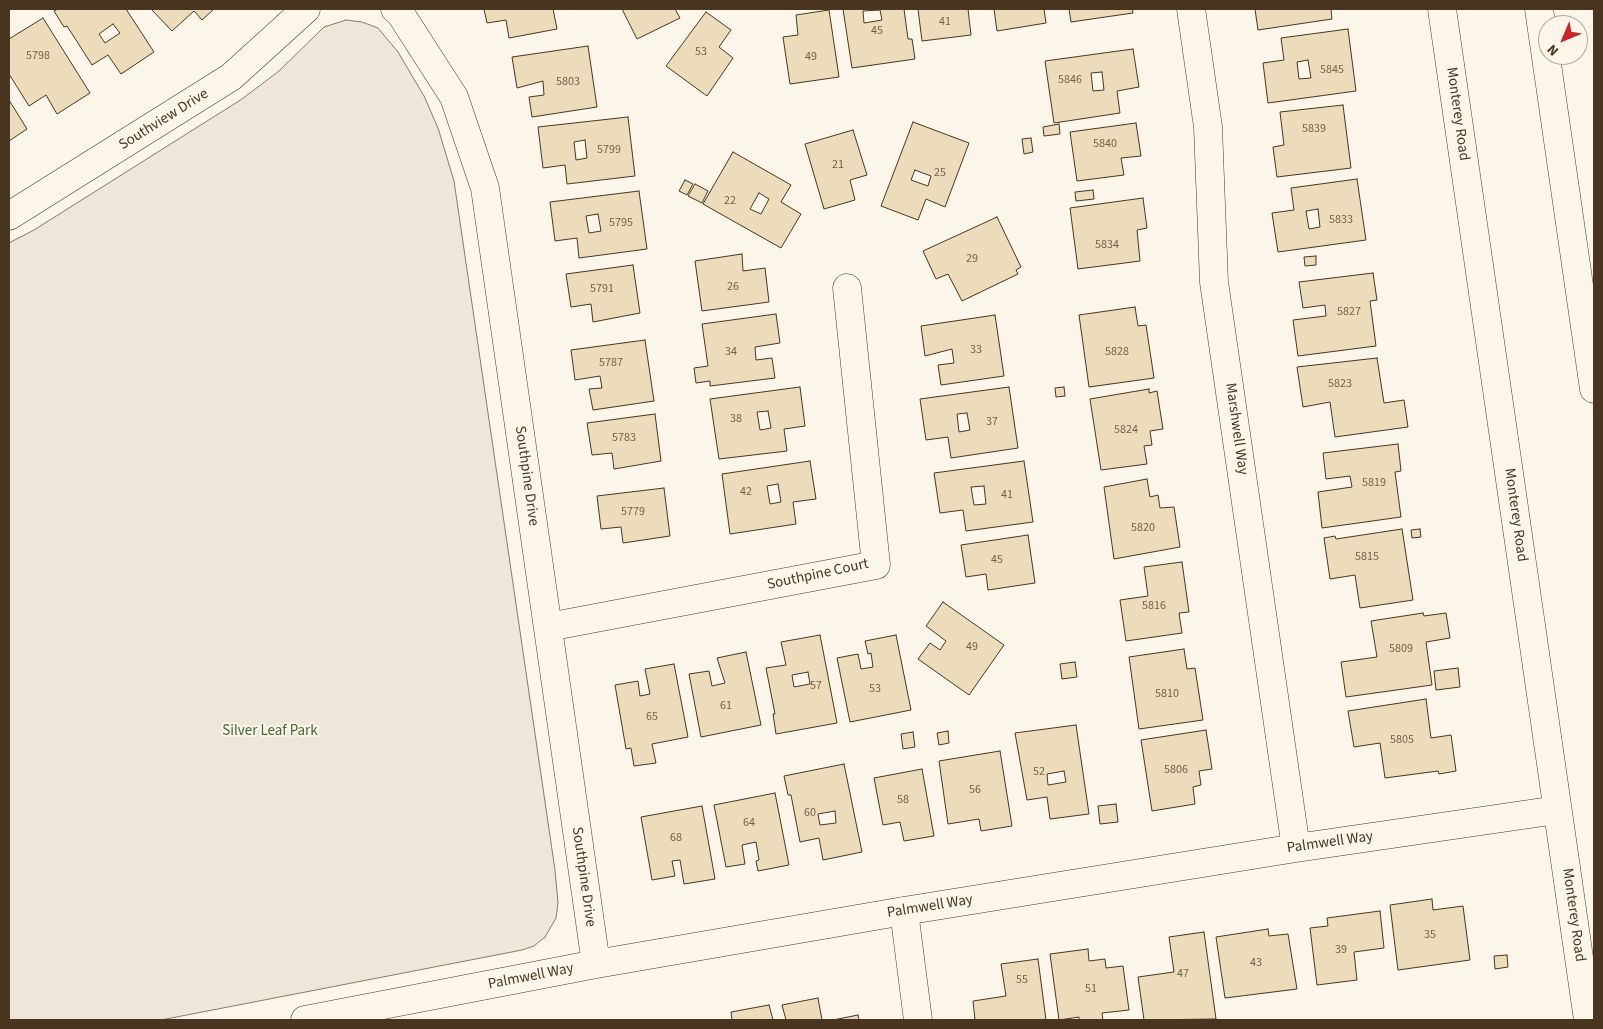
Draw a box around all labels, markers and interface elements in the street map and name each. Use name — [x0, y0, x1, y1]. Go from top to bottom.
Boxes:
house number: 41 — [939, 15, 951, 29]
north arrow — [1538, 15, 1588, 65]
house number: 45 — [871, 24, 883, 38]
text: N — [1543, 40, 1563, 60]
house number: 53 — [695, 45, 707, 59]
house number: 5798 — [26, 49, 50, 63]
house number: 49 — [805, 50, 817, 64]
house number: 5845 — [1320, 63, 1344, 77]
street label: Monterey Road — [1442, 66, 1472, 162]
house number: 5846 — [1058, 73, 1082, 87]
house number: 5803 — [556, 75, 580, 89]
street label: Southview Drive — [116, 85, 212, 155]
house number: 5839 — [1302, 122, 1326, 136]
house number: 5840 — [1093, 137, 1117, 151]
house number: 5799 — [597, 143, 621, 157]
house number: 21 — [832, 158, 844, 172]
house number: 25 — [934, 166, 946, 180]
house number: 22 — [724, 194, 736, 208]
house number: 5833 — [1329, 213, 1353, 227]
house number: 5795 — [609, 216, 633, 230]
house number: 5834 — [1095, 238, 1119, 252]
house number: 29 — [966, 252, 978, 266]
house number: 26 — [727, 280, 739, 294]
house number: 5791 — [590, 282, 614, 296]
house number: 5827 — [1337, 305, 1361, 319]
house number: 33 — [970, 343, 982, 357]
house number: 34 — [725, 345, 737, 359]
house number: 5828 — [1105, 345, 1129, 359]
house number: 5787 — [599, 356, 623, 370]
house number: 5823 — [1328, 377, 1352, 391]
street label: Marshwell Way — [1221, 382, 1251, 476]
house number: 38 — [730, 412, 742, 426]
house number: 37 — [986, 415, 998, 429]
house number: 5824 — [1114, 423, 1138, 437]
street label: Southpine Drive — [510, 425, 542, 527]
house number: 5783 — [612, 431, 636, 445]
street label: Monterey Road — [1500, 467, 1530, 563]
house number: 5819 — [1362, 476, 1386, 490]
house number: 42 — [740, 485, 752, 499]
house number: 41 — [1001, 488, 1013, 502]
house number: 5779 — [621, 505, 645, 519]
house number: 5820 — [1131, 521, 1155, 535]
house number: 5815 — [1355, 550, 1379, 564]
house number: 45 — [991, 553, 1003, 567]
street label: Southpine Court — [766, 555, 870, 595]
house number: 5816 — [1142, 599, 1166, 613]
house number: 49 — [966, 640, 978, 654]
house number: 5809 — [1389, 642, 1413, 656]
house number: 57 — [810, 679, 822, 693]
house number: 53 — [869, 682, 881, 696]
house number: 5810 — [1155, 687, 1179, 701]
house number: 61 — [720, 699, 732, 713]
house number: 65 — [646, 710, 658, 724]
park label: Silver Leaf Park — [222, 723, 318, 741]
house number: 5805 — [1390, 733, 1414, 747]
house number: 5806 — [1164, 763, 1188, 777]
house number: 52 — [1033, 765, 1045, 779]
house number: 56 — [969, 783, 981, 797]
house number: 58 — [897, 793, 909, 807]
house number: 60 — [804, 806, 816, 820]
house number: 64 — [743, 816, 755, 830]
street label: Southpine Drive — [567, 826, 599, 928]
street label: Palmwell Way — [1286, 828, 1374, 858]
house number: 68 — [670, 831, 682, 845]
street label: Monterey Road — [1558, 867, 1588, 963]
street label: Palmwell Way — [886, 891, 974, 923]
house number: 35 — [1424, 928, 1436, 942]
house number: 39 — [1335, 943, 1347, 957]
house number: 43 — [1250, 956, 1262, 970]
street label: Palmwell Way — [487, 960, 575, 994]
house number: 47 — [1177, 967, 1189, 981]
house number: 55 — [1016, 973, 1028, 987]
house number: 51 — [1085, 982, 1097, 996]

